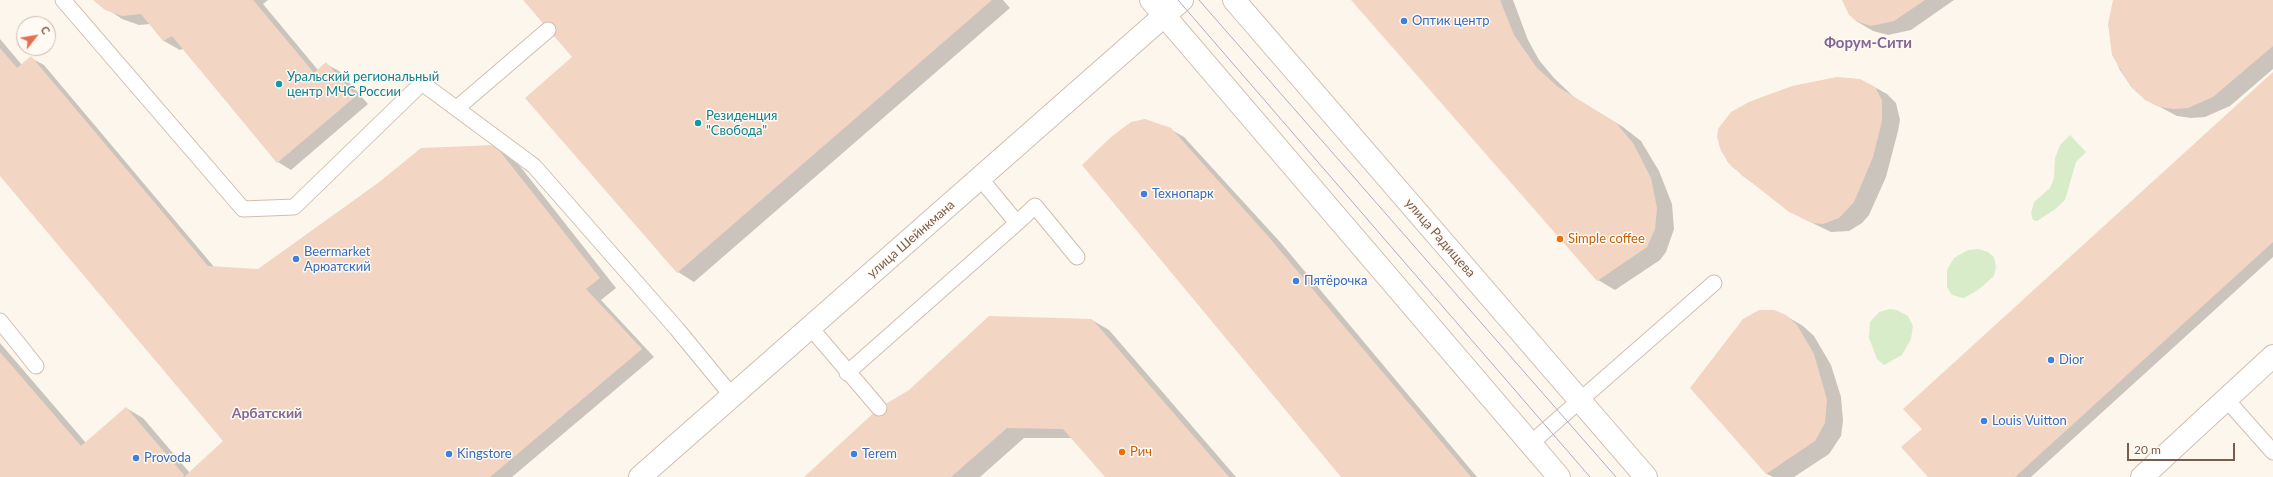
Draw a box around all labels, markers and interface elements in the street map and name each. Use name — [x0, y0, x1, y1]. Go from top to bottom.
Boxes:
place label: Оптик центр — [1412, 13, 1489, 29]
north arrow — [16, 16, 56, 56]
marker: Оптик центр — [1399, 16, 1409, 26]
text: С — [38, 24, 53, 37]
district label: Форум-Сити — [1824, 34, 1912, 52]
place label: Уральский региональный центр МЧС России — [287, 69, 439, 100]
marker: Уральский региональный центр МЧС России — [274, 79, 284, 89]
place label: Резиденция "Свобода" — [706, 108, 777, 139]
marker: Резиденция "Свобода" — [693, 118, 703, 128]
place label: Технопарк — [1152, 186, 1214, 202]
marker: Технопарк — [1139, 189, 1149, 199]
street label: улица Радищева — [1402, 195, 1478, 281]
street label: улица Шейнкмана — [864, 197, 958, 281]
place label: Simple coffee — [1568, 231, 1645, 247]
marker: Simple coffee — [1555, 234, 1565, 244]
place label: Beermarket Арюатский — [304, 244, 371, 275]
marker: Beermarket Арюатский — [291, 254, 301, 264]
place label: Пятёрочка — [1304, 273, 1368, 289]
marker: Пятёрочка — [1291, 276, 1301, 286]
place label: Dior — [2059, 352, 2084, 368]
marker: Dior — [2046, 355, 2056, 365]
district label: Арбатский — [232, 405, 302, 421]
place label: Louis Vuitton — [1992, 413, 2067, 429]
marker: Louis Vuitton — [1979, 416, 1989, 426]
scale bar — [2129, 435, 2237, 461]
text: 20 m — [2134, 442, 2161, 457]
place label: Рич — [1130, 444, 1152, 460]
place label: Kingstore — [457, 446, 512, 462]
place label: Terem — [862, 446, 897, 462]
marker: Рич — [1117, 447, 1127, 457]
marker: Kingstore — [444, 449, 454, 459]
marker: Terem — [849, 449, 859, 459]
place label: Provoda — [144, 450, 191, 466]
marker: Provoda — [131, 453, 141, 463]

